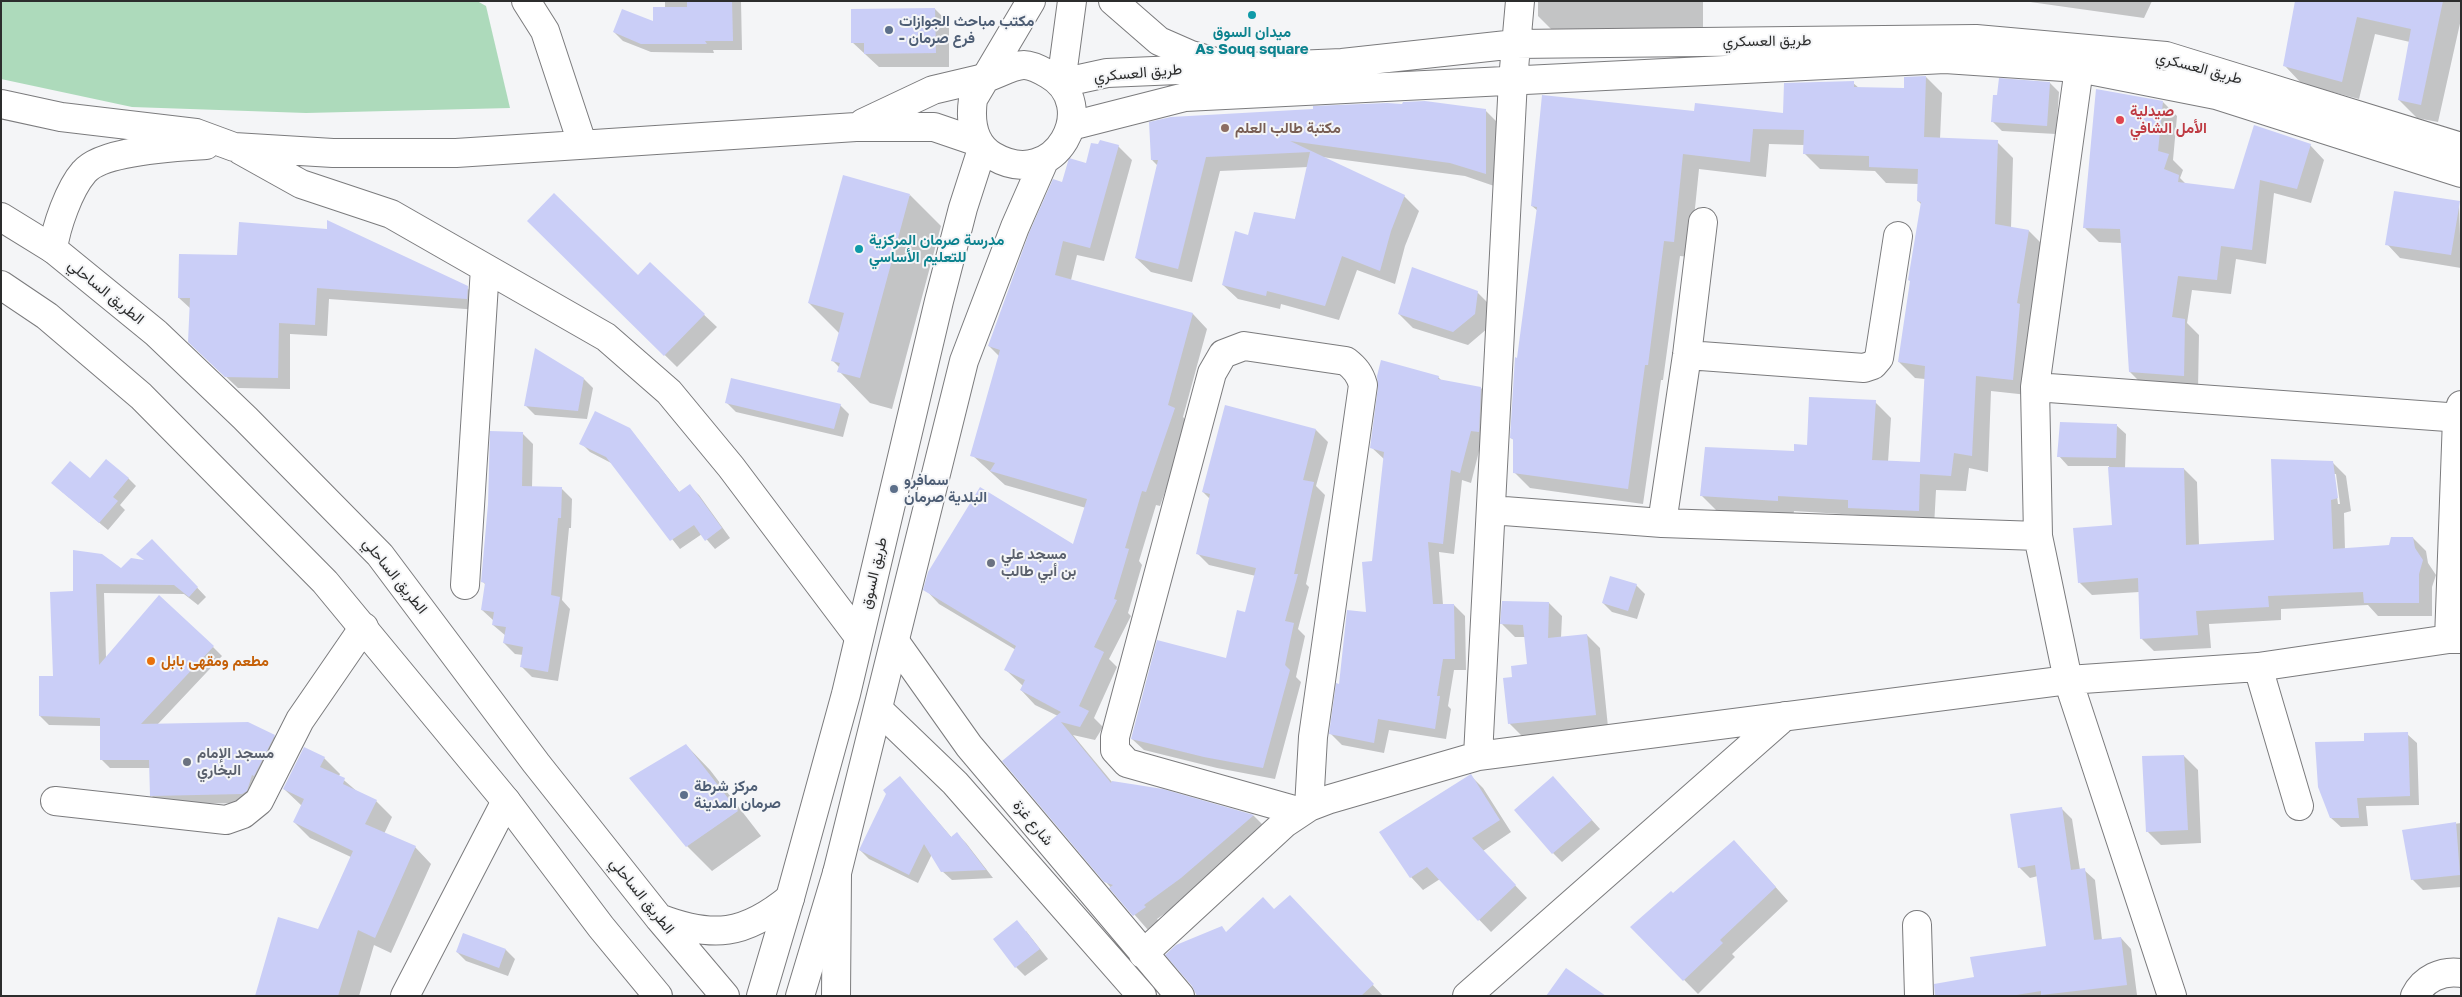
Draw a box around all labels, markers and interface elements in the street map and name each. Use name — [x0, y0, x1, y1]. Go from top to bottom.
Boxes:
marker: ميدان السوق As Souq square — [1246, 9, 1258, 21]
place label: مكتب مباحث الجوازات - فرع صرمان — [899, 12, 1035, 47]
place label: ميدان السوق As Souq square — [1195, 23, 1309, 58]
marker: مكتب مباحث الجوازات - فرع صرمان — [883, 24, 895, 36]
street label: طريق العسكري — [1723, 31, 1811, 51]
street label: طريق العسكري — [2154, 48, 2244, 88]
street label: طريق العسكري — [1093, 60, 1183, 86]
place label: صيدلية الأمل الشافي — [2130, 102, 2207, 137]
marker: صيدلية الأمل الشافي — [2114, 114, 2126, 126]
place label: مكتبة طالب العلم — [1235, 119, 1341, 137]
marker: مكتبة طالب العلم — [1219, 122, 1231, 134]
place label: مدرسة صرمان المركزية للتعليم الأساسي — [869, 231, 1004, 266]
marker: مدرسة صرمان المركزية للتعليم الأساسي — [853, 243, 865, 255]
street label: الطريق الساحلي — [64, 256, 148, 328]
place label: سمافرو البلدية صرمان — [904, 471, 987, 506]
marker: سمافرو البلدية صرمان — [888, 483, 900, 495]
street label: الطريق الساحلي — [359, 534, 431, 618]
street label: طريق السوق — [857, 535, 891, 611]
place label: مسجد علي بن أبي طالب — [1001, 545, 1076, 580]
marker: مسجد علي بن أبي طالب — [985, 557, 997, 569]
place label: مطعم ومقهى بابل — [161, 652, 269, 670]
marker: مطعم ومقهى بابل — [145, 655, 157, 667]
place label: مسجد الإمام البخاري — [197, 744, 274, 779]
marker: مسجد الإمام البخاري — [181, 756, 193, 768]
place label: مركز شرطة صرمان المدينة — [694, 777, 781, 812]
marker: مركز شرطة صرمان المدينة — [678, 789, 690, 801]
street label: شارع غزة — [1009, 797, 1057, 849]
street label: الطريق الساحلي — [606, 854, 678, 938]

